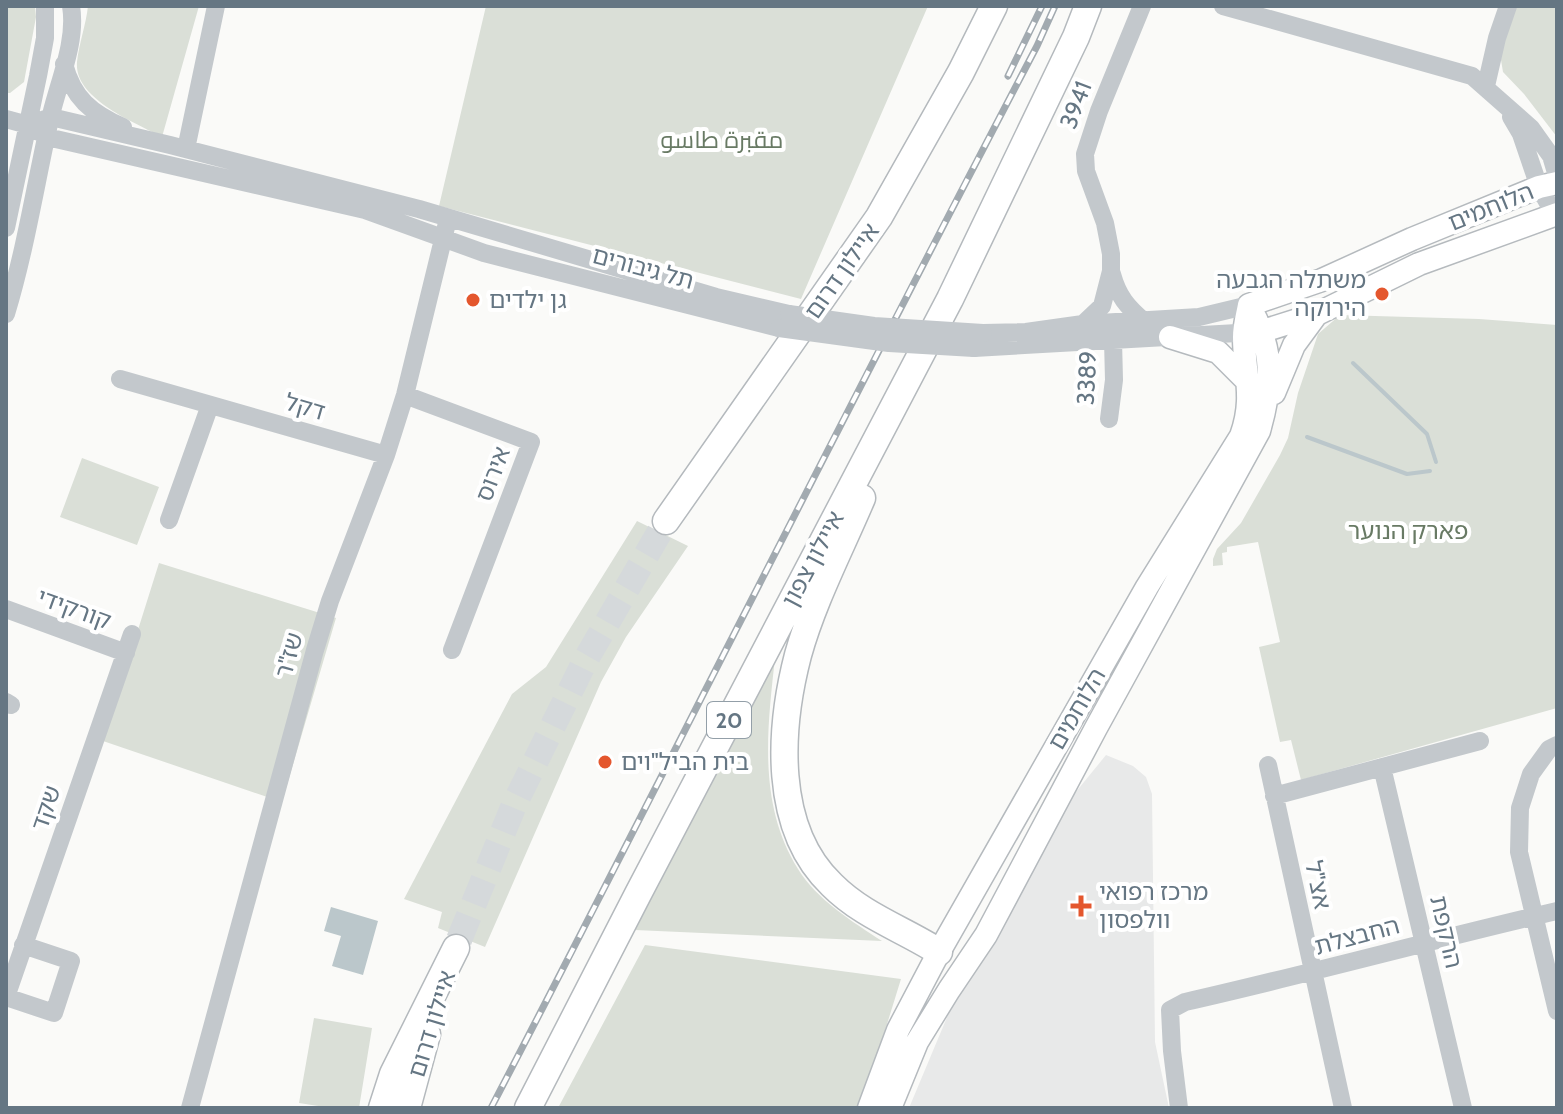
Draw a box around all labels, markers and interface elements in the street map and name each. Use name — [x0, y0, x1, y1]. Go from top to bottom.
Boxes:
street label: 3941 — [1053, 77, 1098, 133]
park label: مقبرة طاسو — [660, 125, 784, 154]
street label: הלוחמים — [1444, 176, 1538, 237]
street label: איילון דרום — [798, 217, 885, 324]
street label: תל גיבורים — [589, 240, 697, 295]
place label: משתלה הגבעה הירוקה — [1216, 265, 1366, 322]
place label: גן ילדים — [489, 285, 567, 314]
marker: משתלה הגבעה הירוקה — [1373, 285, 1391, 303]
marker: גן ילדים — [464, 291, 482, 309]
street label: 3389 — [1071, 350, 1102, 406]
street label: דקל — [282, 387, 329, 426]
street label: אירוס — [469, 442, 516, 505]
street label: איילון צפון — [775, 506, 850, 612]
park label: פארק הנוער — [1348, 516, 1468, 545]
street label: קורקידי — [33, 582, 115, 635]
street label: שז"ר — [268, 629, 309, 681]
street label: הלוחמים — [1042, 663, 1111, 755]
road number: 20 — [707, 702, 751, 738]
place label: בית הביל"וים — [621, 747, 749, 776]
marker: בית הביל"וים — [596, 753, 614, 771]
street label: שקד — [24, 782, 67, 834]
street label: אצ"ל — [1299, 858, 1338, 912]
place label: מרכז רפואי וולפסון — [1099, 877, 1208, 934]
street label: הרקפת — [1424, 893, 1469, 971]
marker: מרכז רפואי וולפסון — [1070, 895, 1092, 917]
street label: החבצלת — [1311, 910, 1403, 961]
street label: איילון דרום — [402, 967, 461, 1081]

